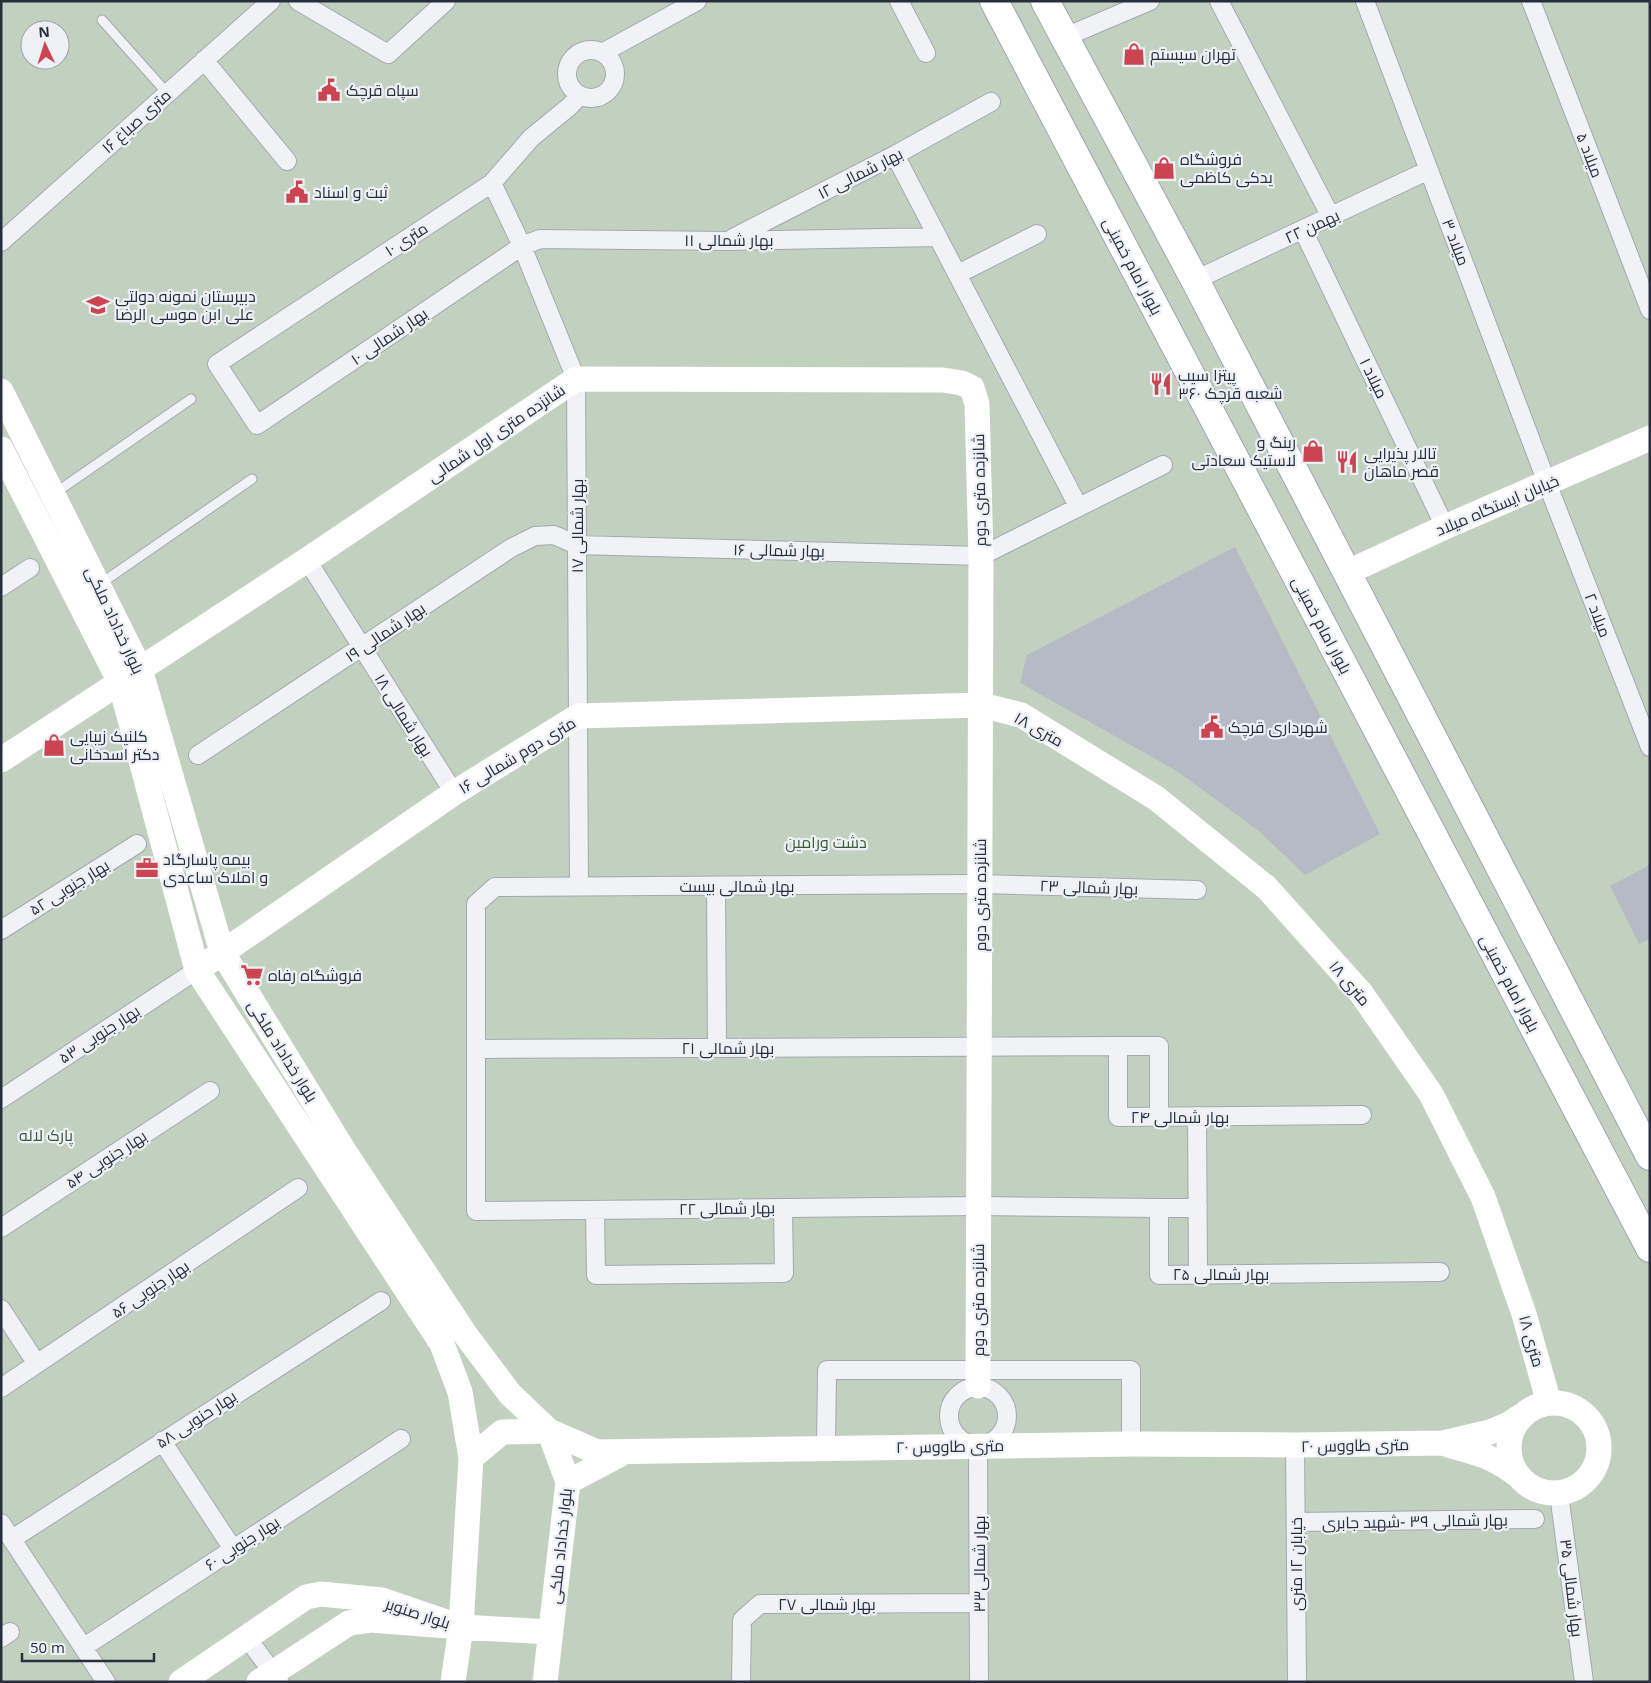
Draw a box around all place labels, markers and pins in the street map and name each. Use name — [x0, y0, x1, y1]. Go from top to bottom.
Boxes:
shop icon: تهران سیستم — [1121, 41, 1147, 67]
place label: تهران سیستم — [1150, 43, 1236, 66]
public building icon: سپاه قرچک — [316, 77, 342, 103]
place label: سپاه قرچک — [346, 79, 419, 102]
place label: فروشگاه یدکی کاظمی — [1180, 148, 1273, 188]
shop icon: فروشگاه یدکی کاظمی — [1151, 155, 1177, 181]
public building icon: ثبت و اسناد — [284, 179, 310, 205]
place label: ثبت و اسناد — [314, 181, 388, 203]
place label: دبیرستان نمونه دولتی علی ابن موسی الرضا — [115, 285, 256, 325]
school or university icon: دبیرستان نمونه دولتی علی ابن موسی الرضا — [85, 292, 111, 318]
place label: پیتزا سیب ۳۶۰ شعبه قرچک — [1178, 364, 1283, 405]
restaurant icon: پیتزا سیب ۳۶۰ شعبه قرچک — [1148, 371, 1174, 397]
place label: رینگ و لاستیک سعادتی — [1192, 431, 1296, 471]
shop icon: رینگ و لاستیک سعادتی — [1300, 438, 1326, 464]
place label: تالار پذیرایی قصر ماهان — [1364, 442, 1439, 482]
restaurant icon: تالار پذیرایی قصر ماهان — [1334, 449, 1360, 475]
public building icon: شهرداری قرچک — [1199, 714, 1225, 740]
place label: شهرداری قرچک — [1228, 716, 1328, 739]
place label: کلنیک زیبایی دکتر اسدخانی — [70, 725, 160, 765]
shop icon: کلنیک زیبایی دکتر اسدخانی — [41, 732, 67, 758]
place label: بیمه پاسارگاد و املاک ساعدی — [163, 848, 268, 888]
office icon: بیمه پاسارگاد و املاک ساعدی — [134, 855, 160, 881]
supermarket icon: فروشگاه رفاه — [239, 962, 265, 988]
place label: فروشگاه رفاه — [268, 964, 362, 986]

